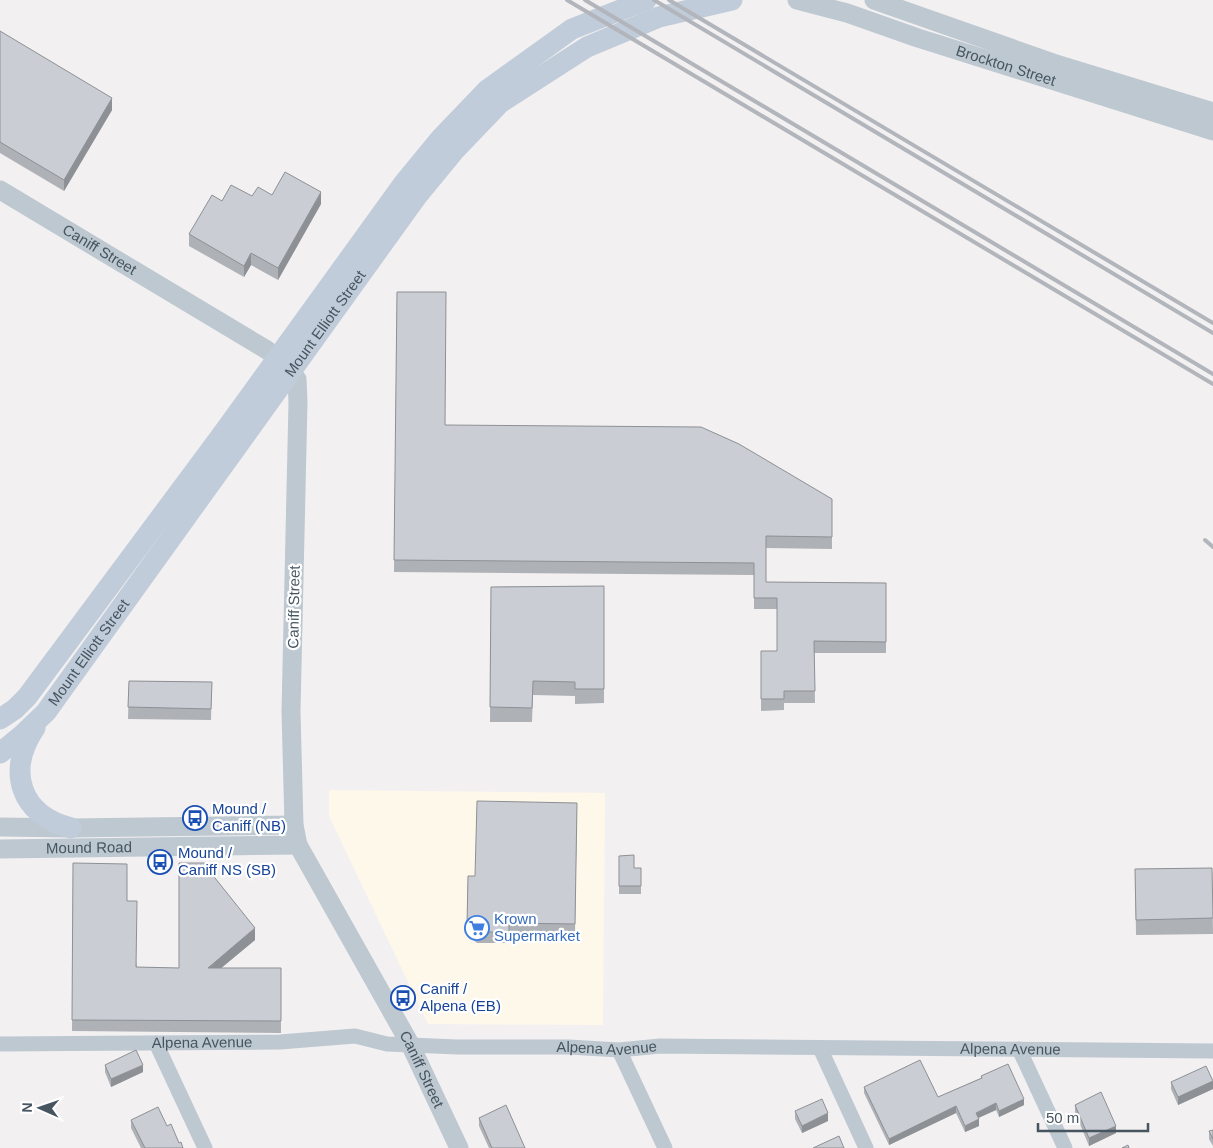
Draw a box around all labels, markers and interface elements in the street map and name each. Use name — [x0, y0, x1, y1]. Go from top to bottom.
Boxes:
street label: Brockton Street — [954, 42, 1059, 89]
street label: Caniff Street — [60, 221, 141, 278]
street label: Mount Elliott Street — [281, 266, 369, 380]
street label: Caniff Street — [284, 564, 303, 649]
street label: Mount Elliott Street — [44, 595, 133, 709]
place label: Mound / Caniff (NB) — [212, 800, 286, 834]
bus stop icon: Mound / Caniff (NB) — [182, 805, 208, 831]
street label: Mound Road — [46, 838, 132, 856]
place label: Mound / Caniff NS (SB) — [178, 844, 276, 878]
bus stop icon: Mound / Caniff NS (SB) — [147, 849, 173, 875]
place label: Krown Supermarket — [494, 910, 581, 944]
supermarket icon: Krown Supermarket — [464, 915, 490, 941]
place label: Caniff / Alpena (EB) — [420, 980, 501, 1014]
bus stop icon: Caniff / Alpena (EB) — [390, 985, 416, 1011]
street label: Caniff Street — [396, 1028, 448, 1111]
street label: Alpena Avenue — [152, 1033, 252, 1051]
street label: Alpena Avenue — [556, 1037, 658, 1058]
street label: Alpena Avenue — [960, 1040, 1061, 1058]
north arrow — [15, 1083, 65, 1133]
scale bar — [1038, 1100, 1148, 1132]
text: N — [19, 1102, 35, 1113]
text: 50 m — [1046, 1109, 1079, 1126]

